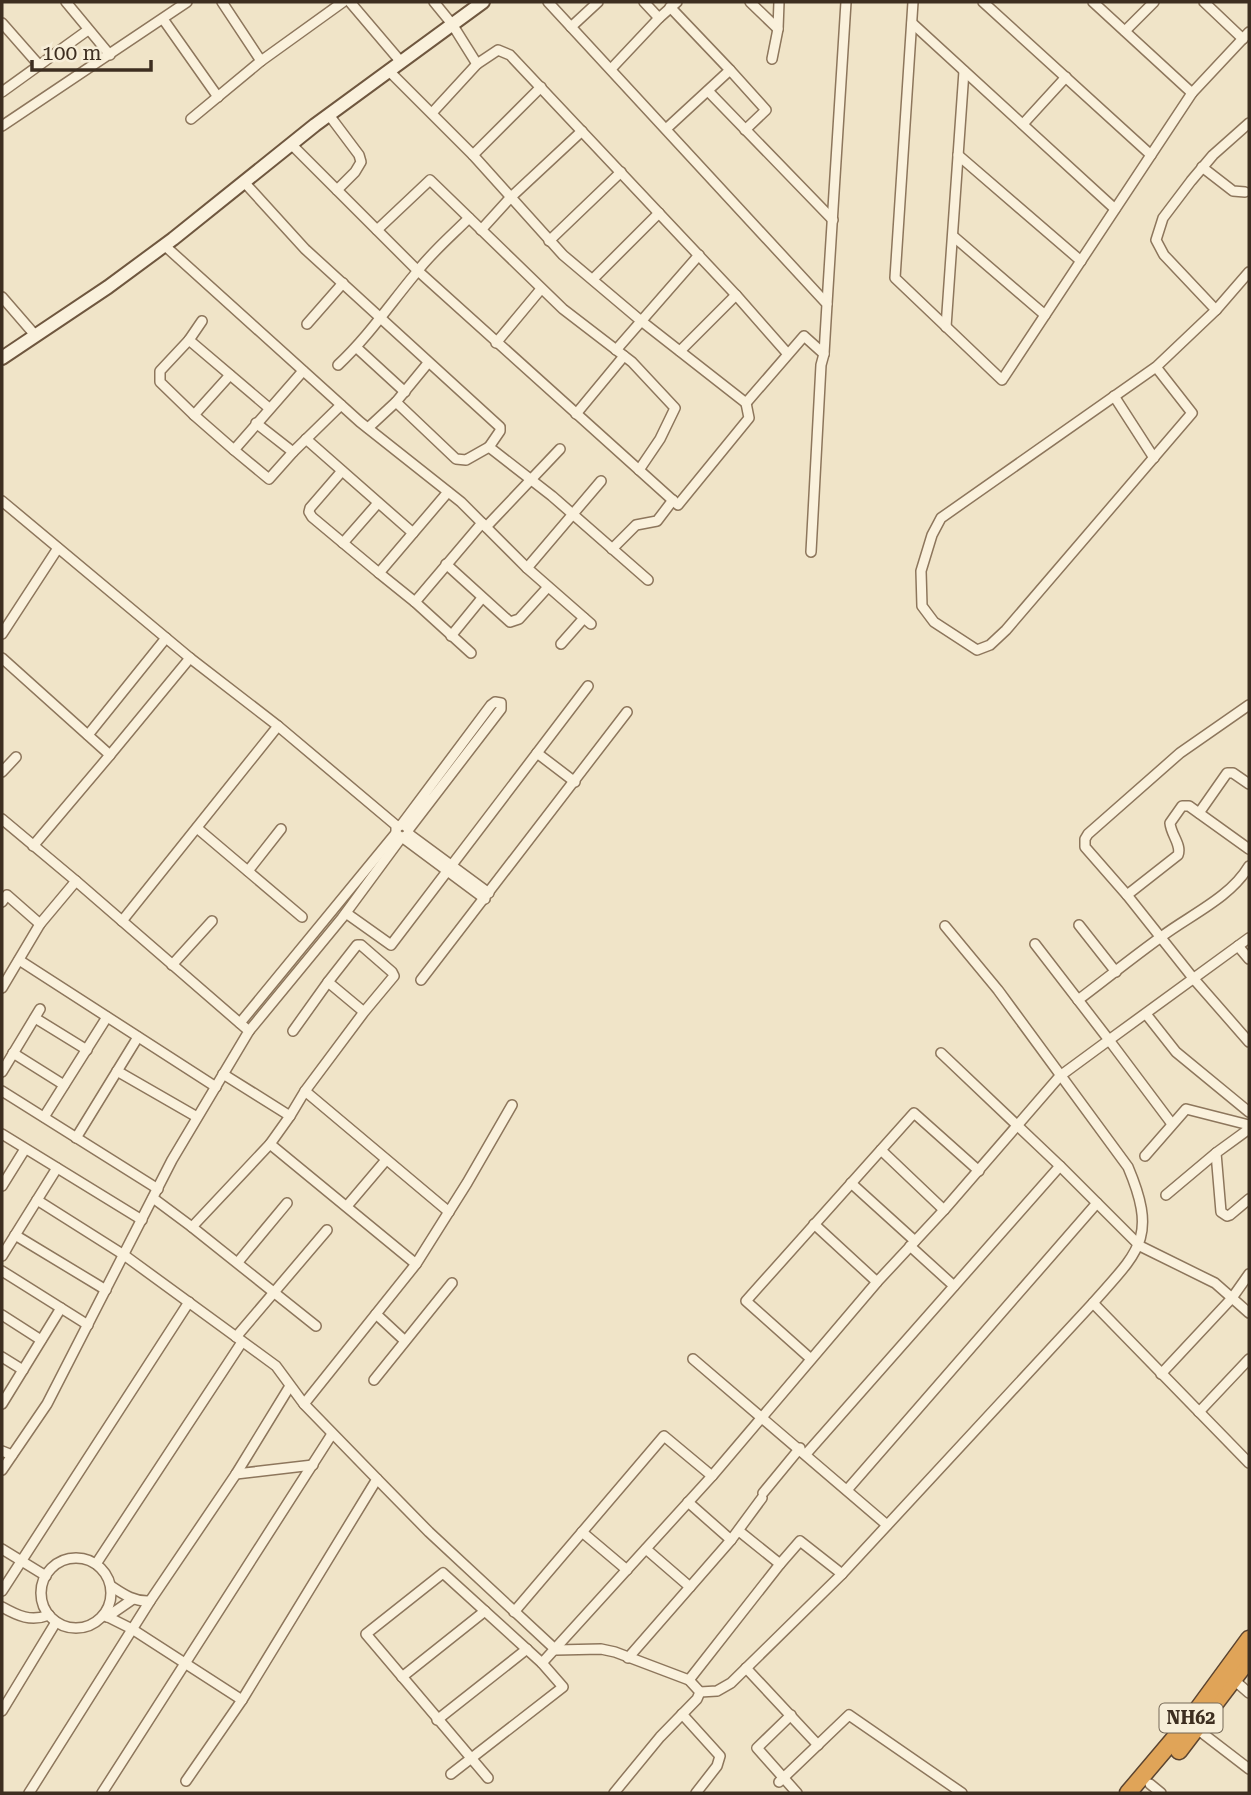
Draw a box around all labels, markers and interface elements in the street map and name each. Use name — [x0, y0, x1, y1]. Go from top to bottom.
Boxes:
scale bar — [32, 28, 150, 72]
text: 100 m — [42, 41, 102, 65]
road number: NH62 — [1160, 1703, 1222, 1732]

